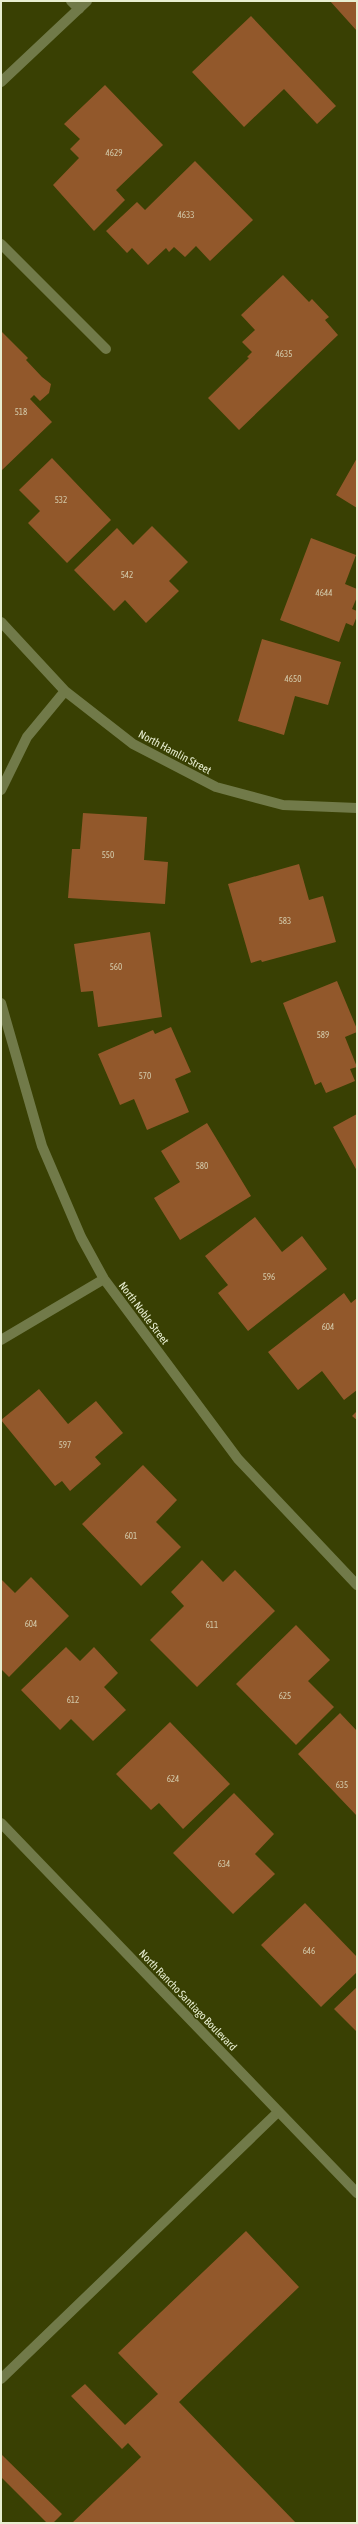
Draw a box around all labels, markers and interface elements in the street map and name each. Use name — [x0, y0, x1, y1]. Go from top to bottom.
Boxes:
house number: 4629 — [106, 148, 122, 158]
house number: 4633 — [178, 210, 194, 220]
house number: 4635 — [276, 349, 292, 359]
house number: 518 — [15, 407, 27, 417]
house number: 532 — [55, 495, 67, 505]
house number: 542 — [121, 570, 133, 580]
house number: 4644 — [316, 588, 332, 598]
house number: 4650 — [285, 674, 301, 684]
street label: North Hamlin Street — [137, 728, 213, 776]
house number: 550 — [102, 850, 114, 860]
house number: 583 — [279, 916, 291, 926]
house number: 560 — [110, 962, 122, 972]
house number: 589 — [317, 1030, 329, 1040]
house number: 570 — [139, 1071, 151, 1081]
house number: 580 — [196, 1161, 208, 1171]
house number: 596 — [263, 1272, 275, 1282]
street label: North Noble Street — [117, 1279, 171, 1347]
house number: 604 — [322, 1322, 334, 1332]
house number: 597 — [59, 1440, 71, 1450]
house number: 601 — [125, 1531, 137, 1541]
house number: 604 — [25, 1619, 37, 1629]
house number: 611 — [206, 1620, 218, 1630]
house number: 625 — [279, 1691, 291, 1701]
house number: 612 — [67, 1695, 79, 1705]
house number: 624 — [167, 1774, 179, 1784]
house number: 635 — [336, 1780, 348, 1790]
house number: 634 — [218, 1859, 230, 1869]
house number: 646 — [303, 1946, 315, 1956]
street label: North Rancho Santiago Boulevard — [137, 1947, 239, 2053]

